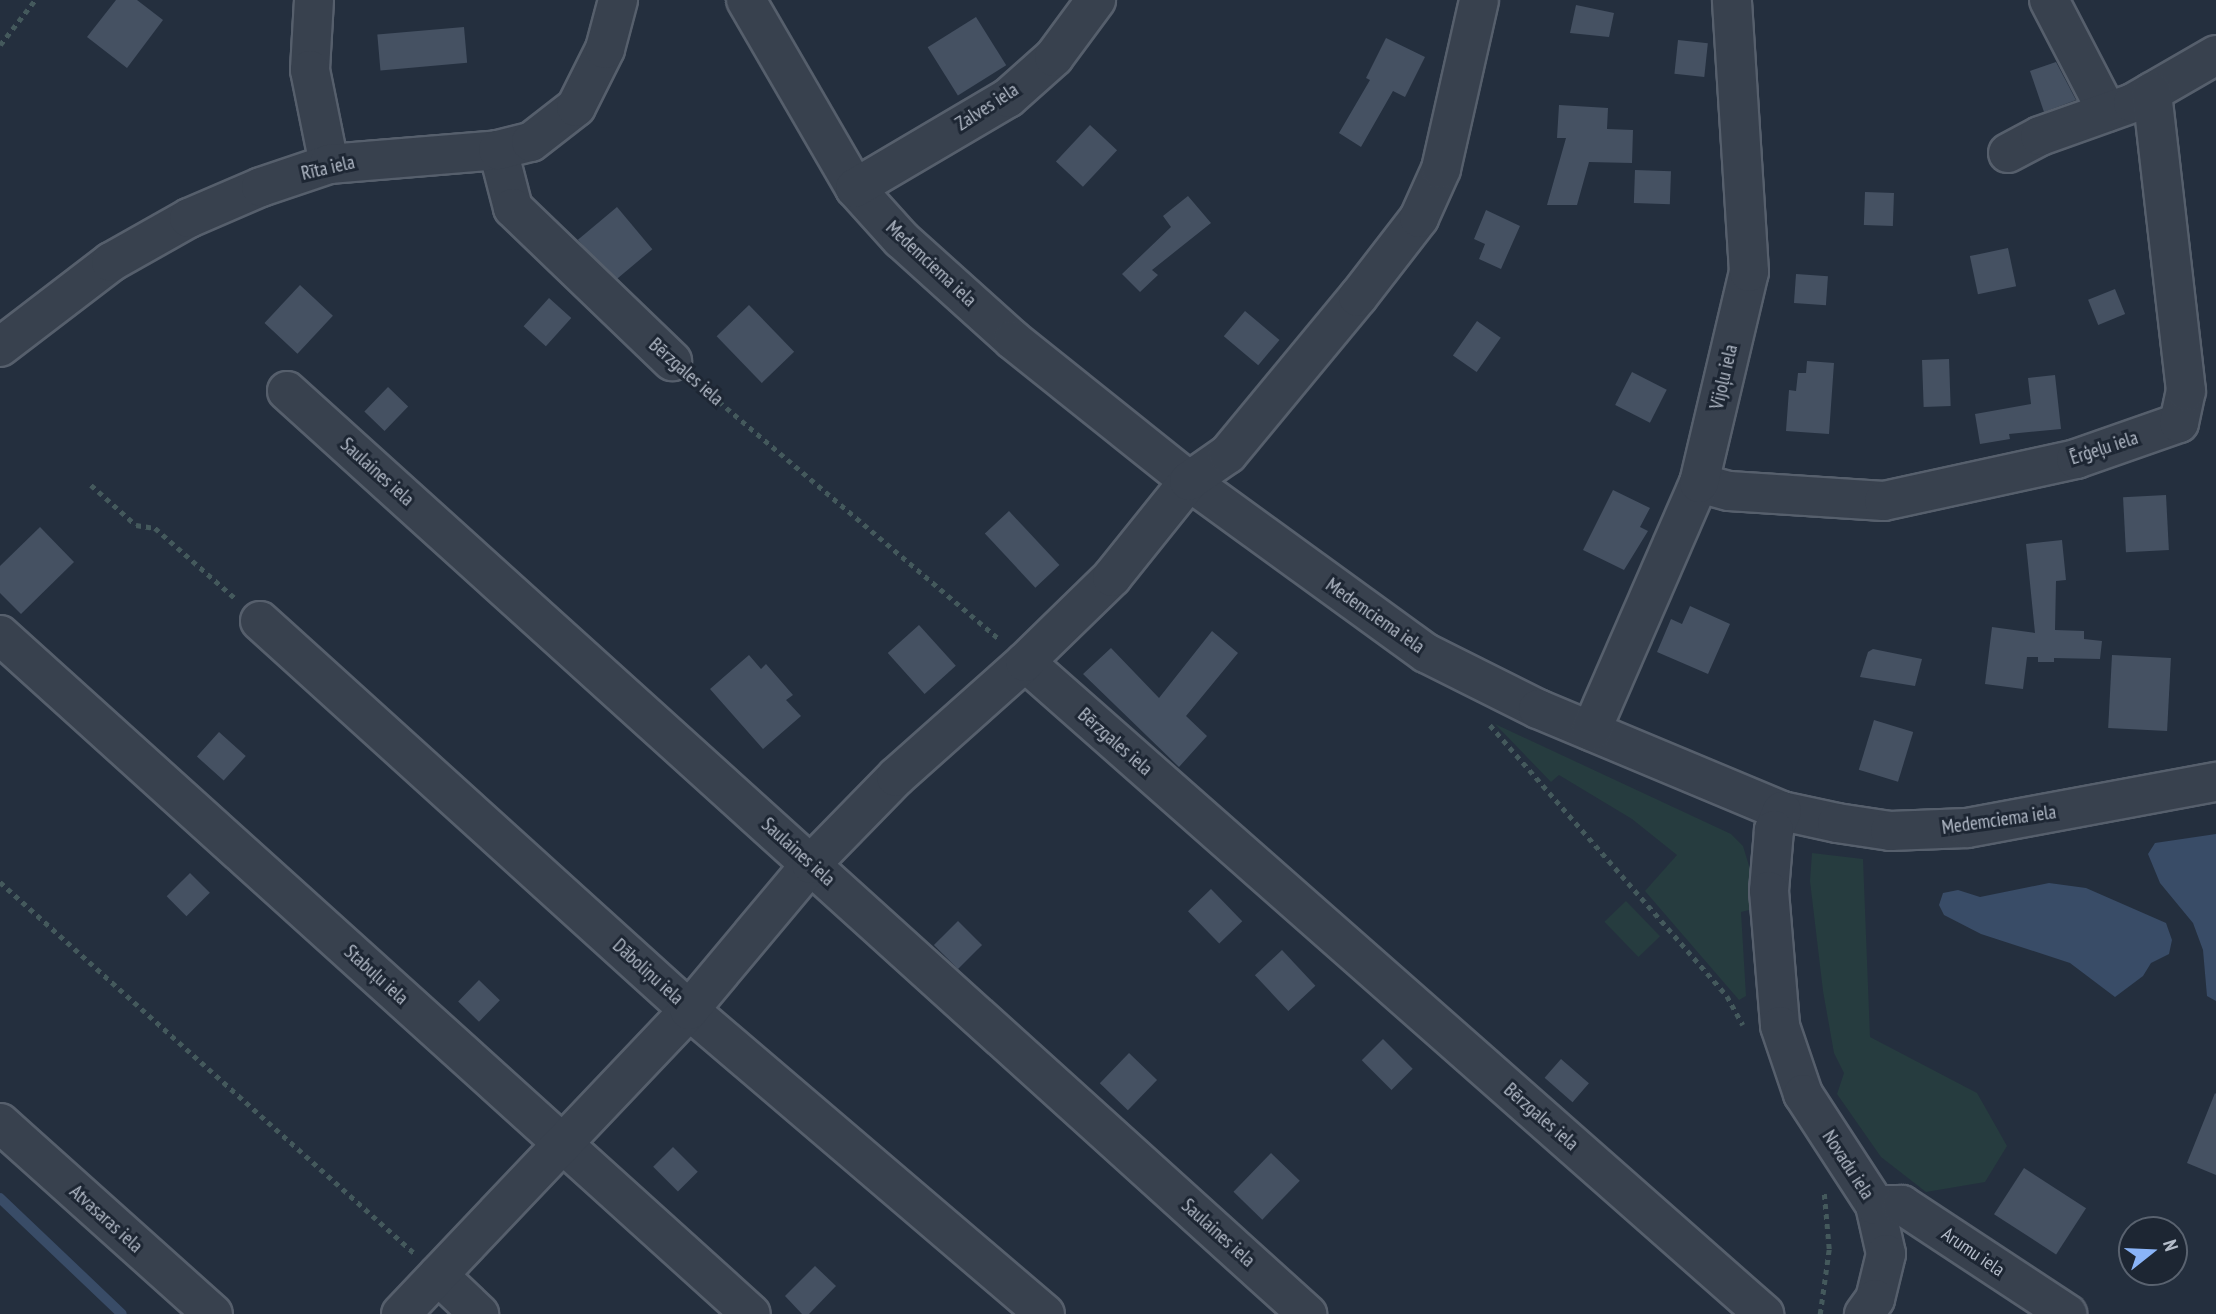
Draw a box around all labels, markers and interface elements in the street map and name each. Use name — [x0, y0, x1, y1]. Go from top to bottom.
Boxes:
street label: Zalves iela — [952, 78, 1022, 136]
street label: Rīta iela — [299, 151, 357, 185]
street label: Medemciema iela — [881, 216, 981, 312]
street label: Bērzgales iela — [644, 333, 728, 411]
street label: Vijoļu iela — [1705, 342, 1743, 412]
street label: Ērģeļu iela — [2067, 426, 2141, 470]
street label: Saulaines iela — [336, 433, 418, 511]
street label: Medemciema iela — [1321, 574, 1429, 658]
street label: Bērzgales iela — [1073, 703, 1157, 781]
street label: Medemciema iela — [1940, 801, 2058, 839]
street label: Saulaines iela — [757, 813, 839, 891]
street label: Dāboliņu iela — [608, 934, 688, 1010]
street label: Stabuļu iela — [339, 940, 413, 1010]
street label: Bērzgales iela — [1499, 1078, 1583, 1156]
street label: Novadu iela — [1817, 1126, 1879, 1204]
street label: Atvasaras iela — [65, 1180, 147, 1258]
street label: Saulaines iela — [1177, 1194, 1259, 1272]
north arrow — [2118, 1216, 2188, 1286]
street label: Arumu iela — [1937, 1223, 2009, 1281]
text: N — [2158, 1237, 2184, 1254]

